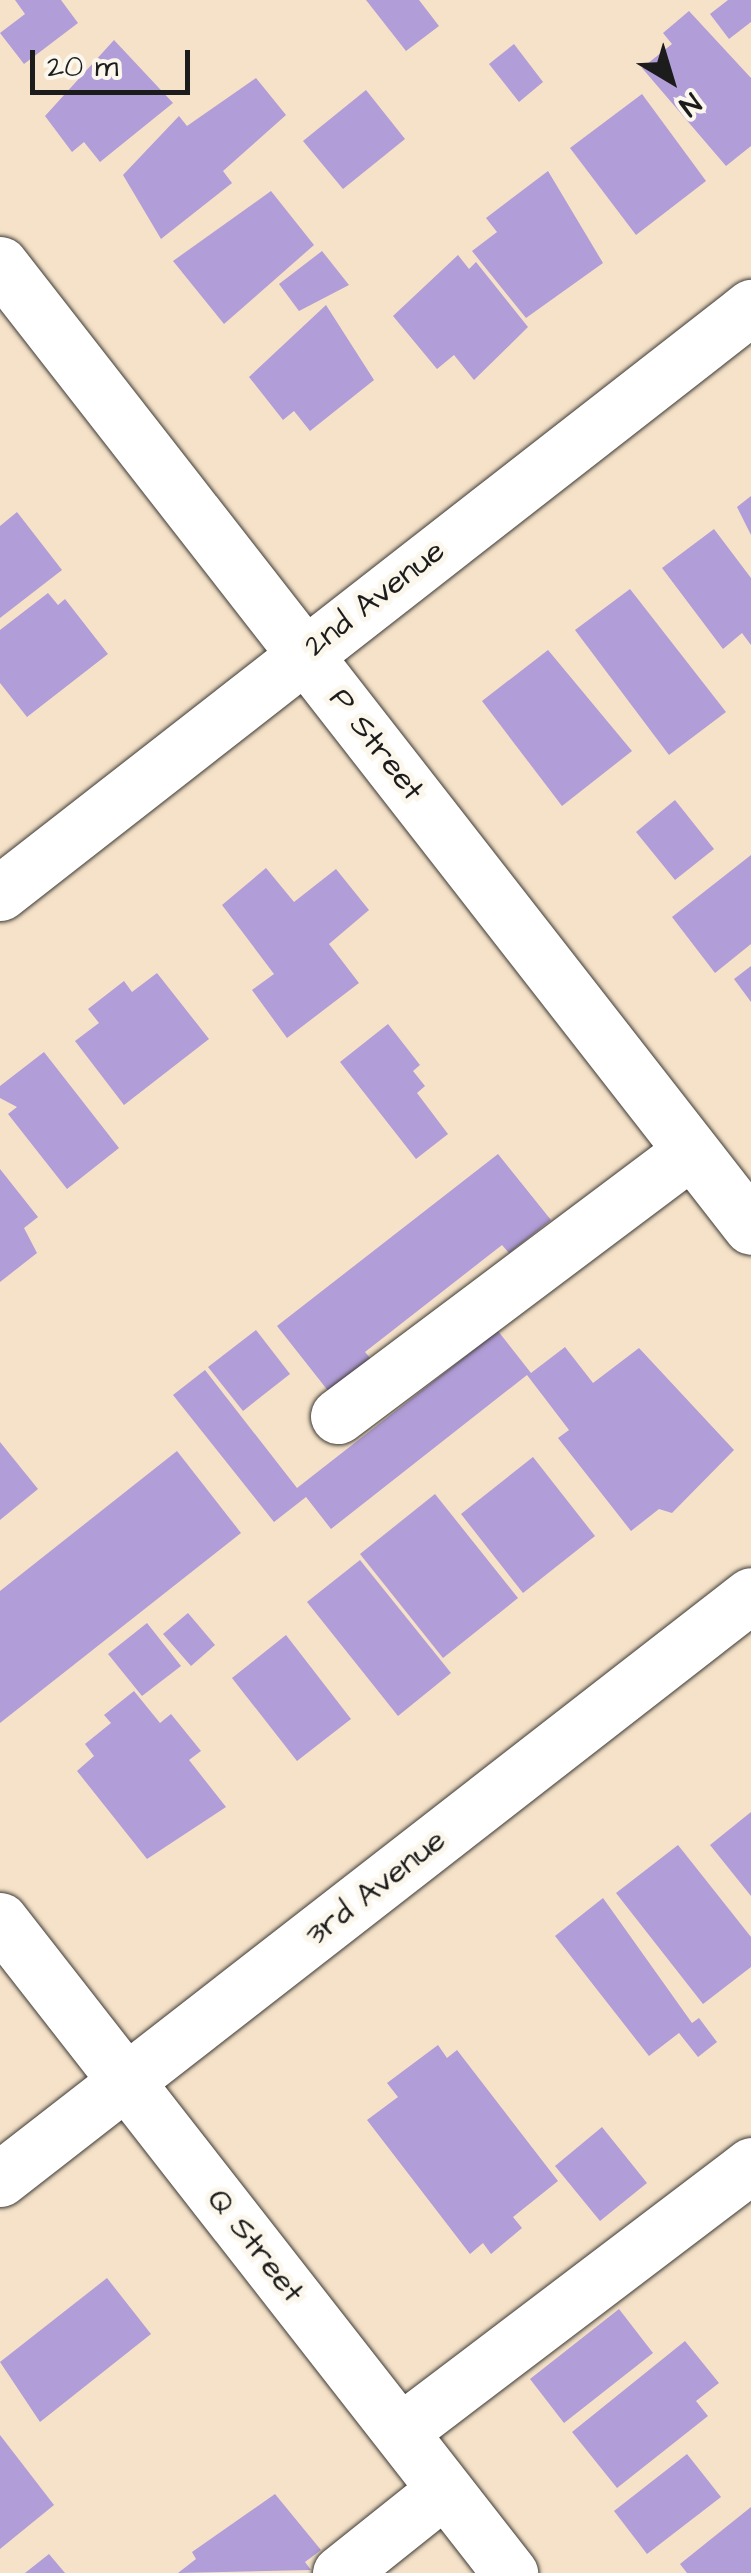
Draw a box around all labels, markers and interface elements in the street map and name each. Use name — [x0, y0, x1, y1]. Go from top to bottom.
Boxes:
scale bar — [35, 30, 195, 92]
north arrow — [621, 30, 721, 130]
text: 20 m — [47, 46, 118, 88]
text: N — [671, 83, 709, 125]
street label: 2nd Avenue — [297, 532, 453, 666]
street label: P Street — [320, 681, 432, 809]
street label: 3rd Avenue — [298, 1821, 454, 1955]
street label: Q Street — [199, 2181, 311, 2311]

